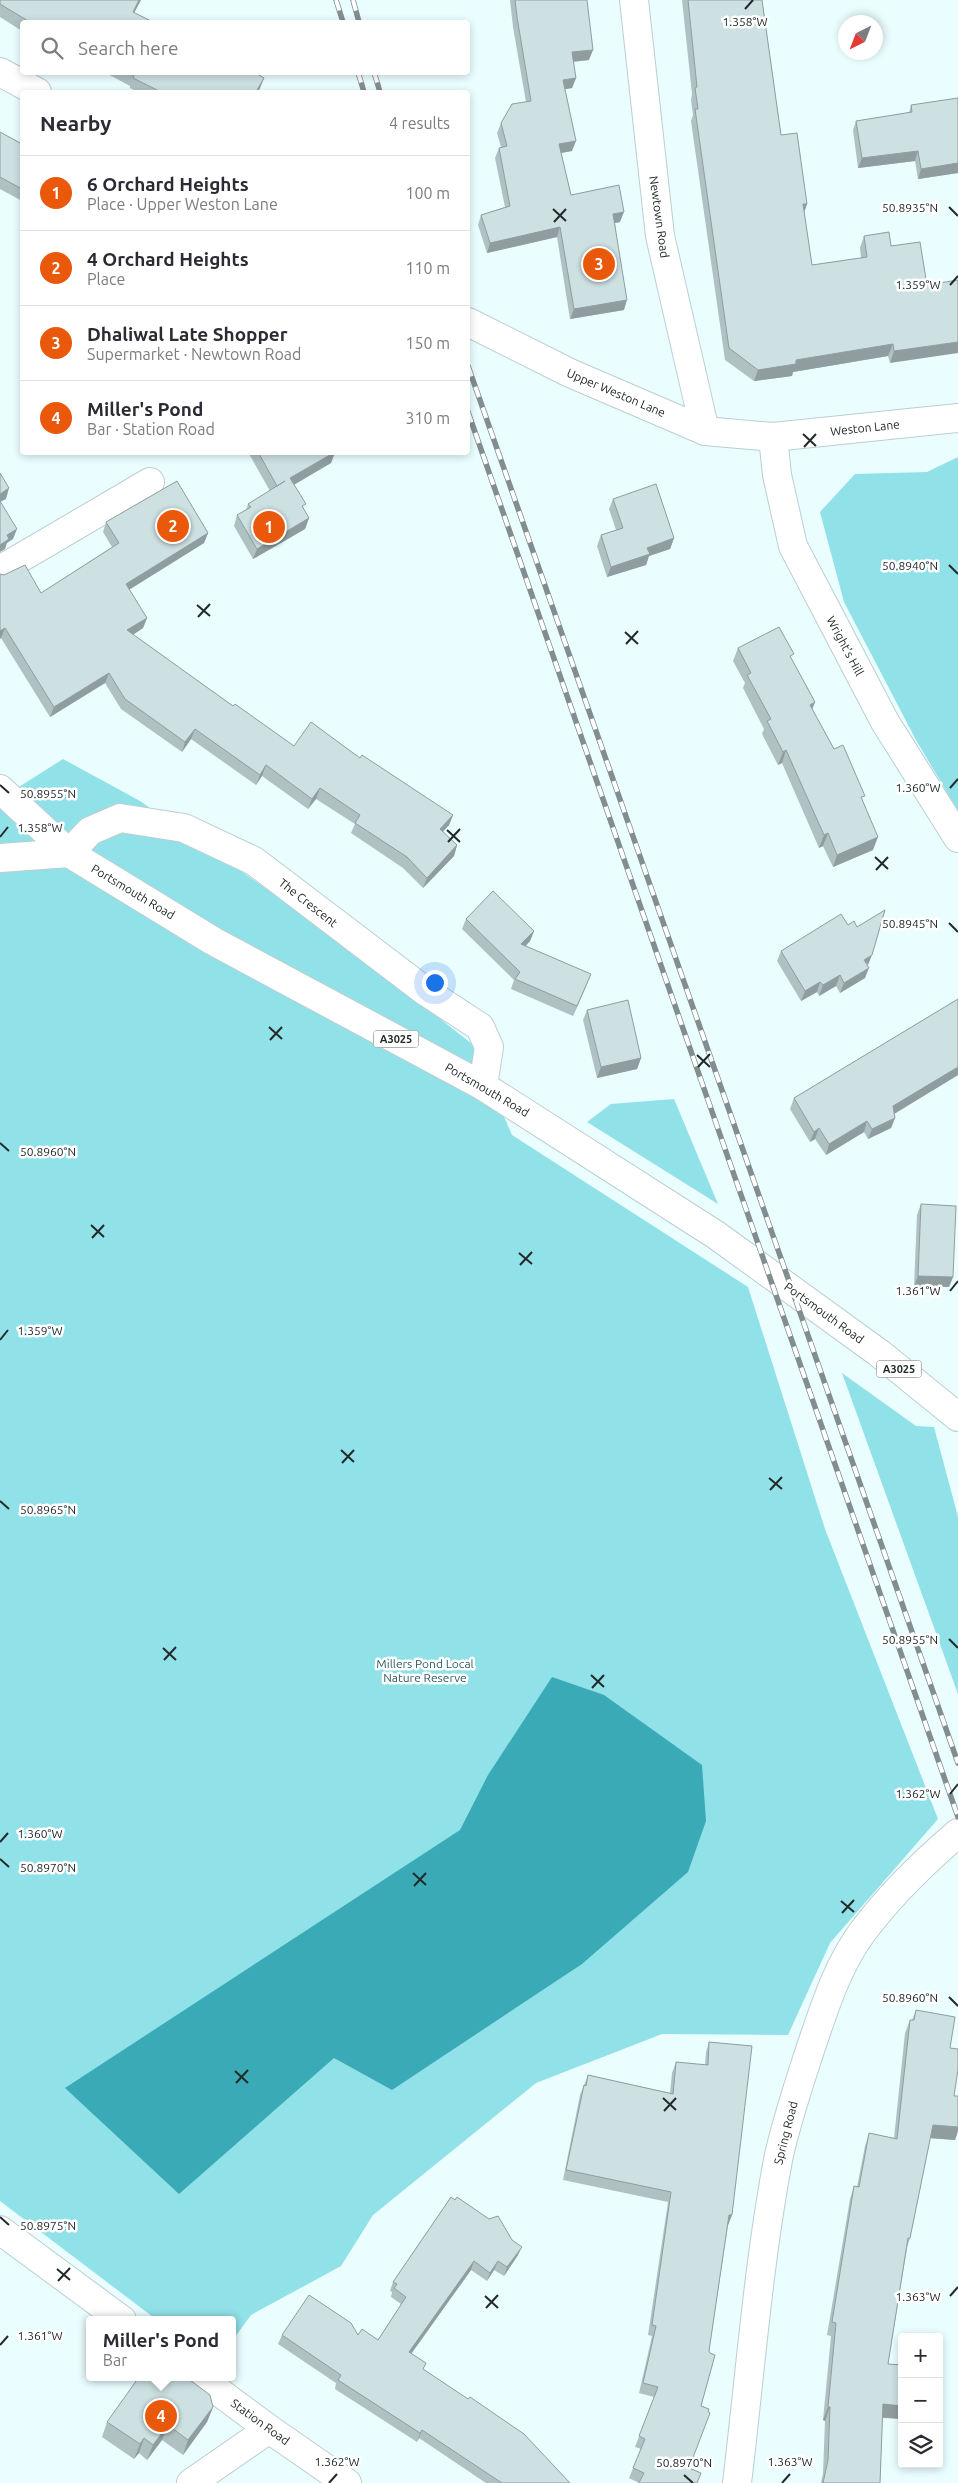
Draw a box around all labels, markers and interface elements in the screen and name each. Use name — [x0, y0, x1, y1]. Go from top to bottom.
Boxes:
text: 1.358°W — [723, 15, 768, 28]
north arrow — [838, 15, 883, 60]
search box — [20, 20, 470, 75]
icon: search — [38, 34, 66, 62]
text: Search here — [78, 37, 178, 59]
text: Nearby — [40, 111, 111, 135]
text: 4 results — [389, 114, 450, 132]
text: 6 Orchard Heights — [87, 173, 249, 195]
street label: Newtown Road — [647, 175, 672, 259]
text: 1 — [51, 184, 61, 202]
text: 100 m — [405, 184, 450, 202]
text: Place · Upper Weston Lane — [87, 195, 278, 213]
text: 50.8935°N — [882, 201, 938, 214]
pin: 3 — [583, 245, 615, 283]
text: 4 Orchard Heights — [87, 248, 249, 270]
text: 2 — [51, 259, 61, 277]
text: 110 m — [405, 259, 450, 277]
text: Place — [87, 270, 125, 288]
text: 1.359°W — [896, 278, 941, 291]
text: Dhaliwal Late Shopper — [87, 323, 288, 345]
text: 3 — [51, 334, 61, 352]
text: 150 m — [405, 334, 450, 352]
text: Supermarket · Newtown Road — [87, 345, 301, 363]
street label: Upper Weston Lane — [565, 366, 668, 419]
text: Miller's Pond — [87, 398, 203, 420]
text: 4 — [51, 409, 61, 427]
text: 310 m — [405, 409, 450, 427]
street label: Weston Lane — [830, 417, 900, 438]
text: Bar · Station Road — [87, 420, 215, 438]
pin: 2 — [157, 507, 189, 545]
pin: 1 — [253, 508, 285, 546]
text: 50.8940°N — [882, 559, 938, 572]
street label: Wright's Hill — [824, 614, 867, 678]
text: 1.360°W — [896, 781, 941, 794]
text: 50.8955°N — [20, 787, 76, 800]
text: 1.358°W — [18, 821, 63, 834]
street label: Portsmouth Road — [89, 862, 177, 922]
street label: The Crescent — [277, 876, 340, 930]
text: 50.8945°N — [882, 917, 938, 930]
your location — [422, 970, 448, 996]
road number: A3025 — [374, 1030, 418, 1048]
street label: Portsmouth Road — [443, 1060, 532, 1119]
text: 50.8960°N — [20, 1145, 76, 1158]
street label: Portsmouth Road — [782, 1279, 866, 1346]
text: 1.361°W — [896, 1284, 941, 1297]
text: 1.359°W — [18, 1324, 63, 1337]
road number: A3025 — [876, 1360, 922, 1378]
text: 50.8965°N — [20, 1503, 76, 1516]
text: 50.8955°N — [882, 1633, 938, 1646]
park label: Millers Pond Local Nature Reserve — [376, 1657, 474, 1684]
text: 1.362°W — [896, 1787, 941, 1800]
text: 1.360°W — [18, 1827, 63, 1840]
text: 50.8970°N — [20, 1861, 76, 1874]
text: 50.8960°N — [882, 1991, 938, 2004]
street label: Spring Road — [771, 2100, 800, 2166]
text: 50.8975°N — [20, 2219, 76, 2232]
text: 1.363°W — [896, 2290, 941, 2303]
popup — [86, 2316, 236, 2381]
text: 1.361°W — [18, 2329, 63, 2342]
text: Miller's Pond — [103, 2329, 219, 2351]
map controls — [898, 2333, 943, 2468]
button: + — [898, 2333, 943, 2378]
text: Bar — [103, 2351, 127, 2369]
button: − — [898, 2378, 943, 2423]
street label: Station Road — [229, 2396, 292, 2447]
pin: 4 — [145, 2397, 177, 2435]
button: layers — [898, 2423, 943, 2468]
text: 1.362°W — [315, 2455, 360, 2468]
text: 1.363°W — [768, 2455, 813, 2468]
text: 50.8970°N — [656, 2456, 712, 2469]

